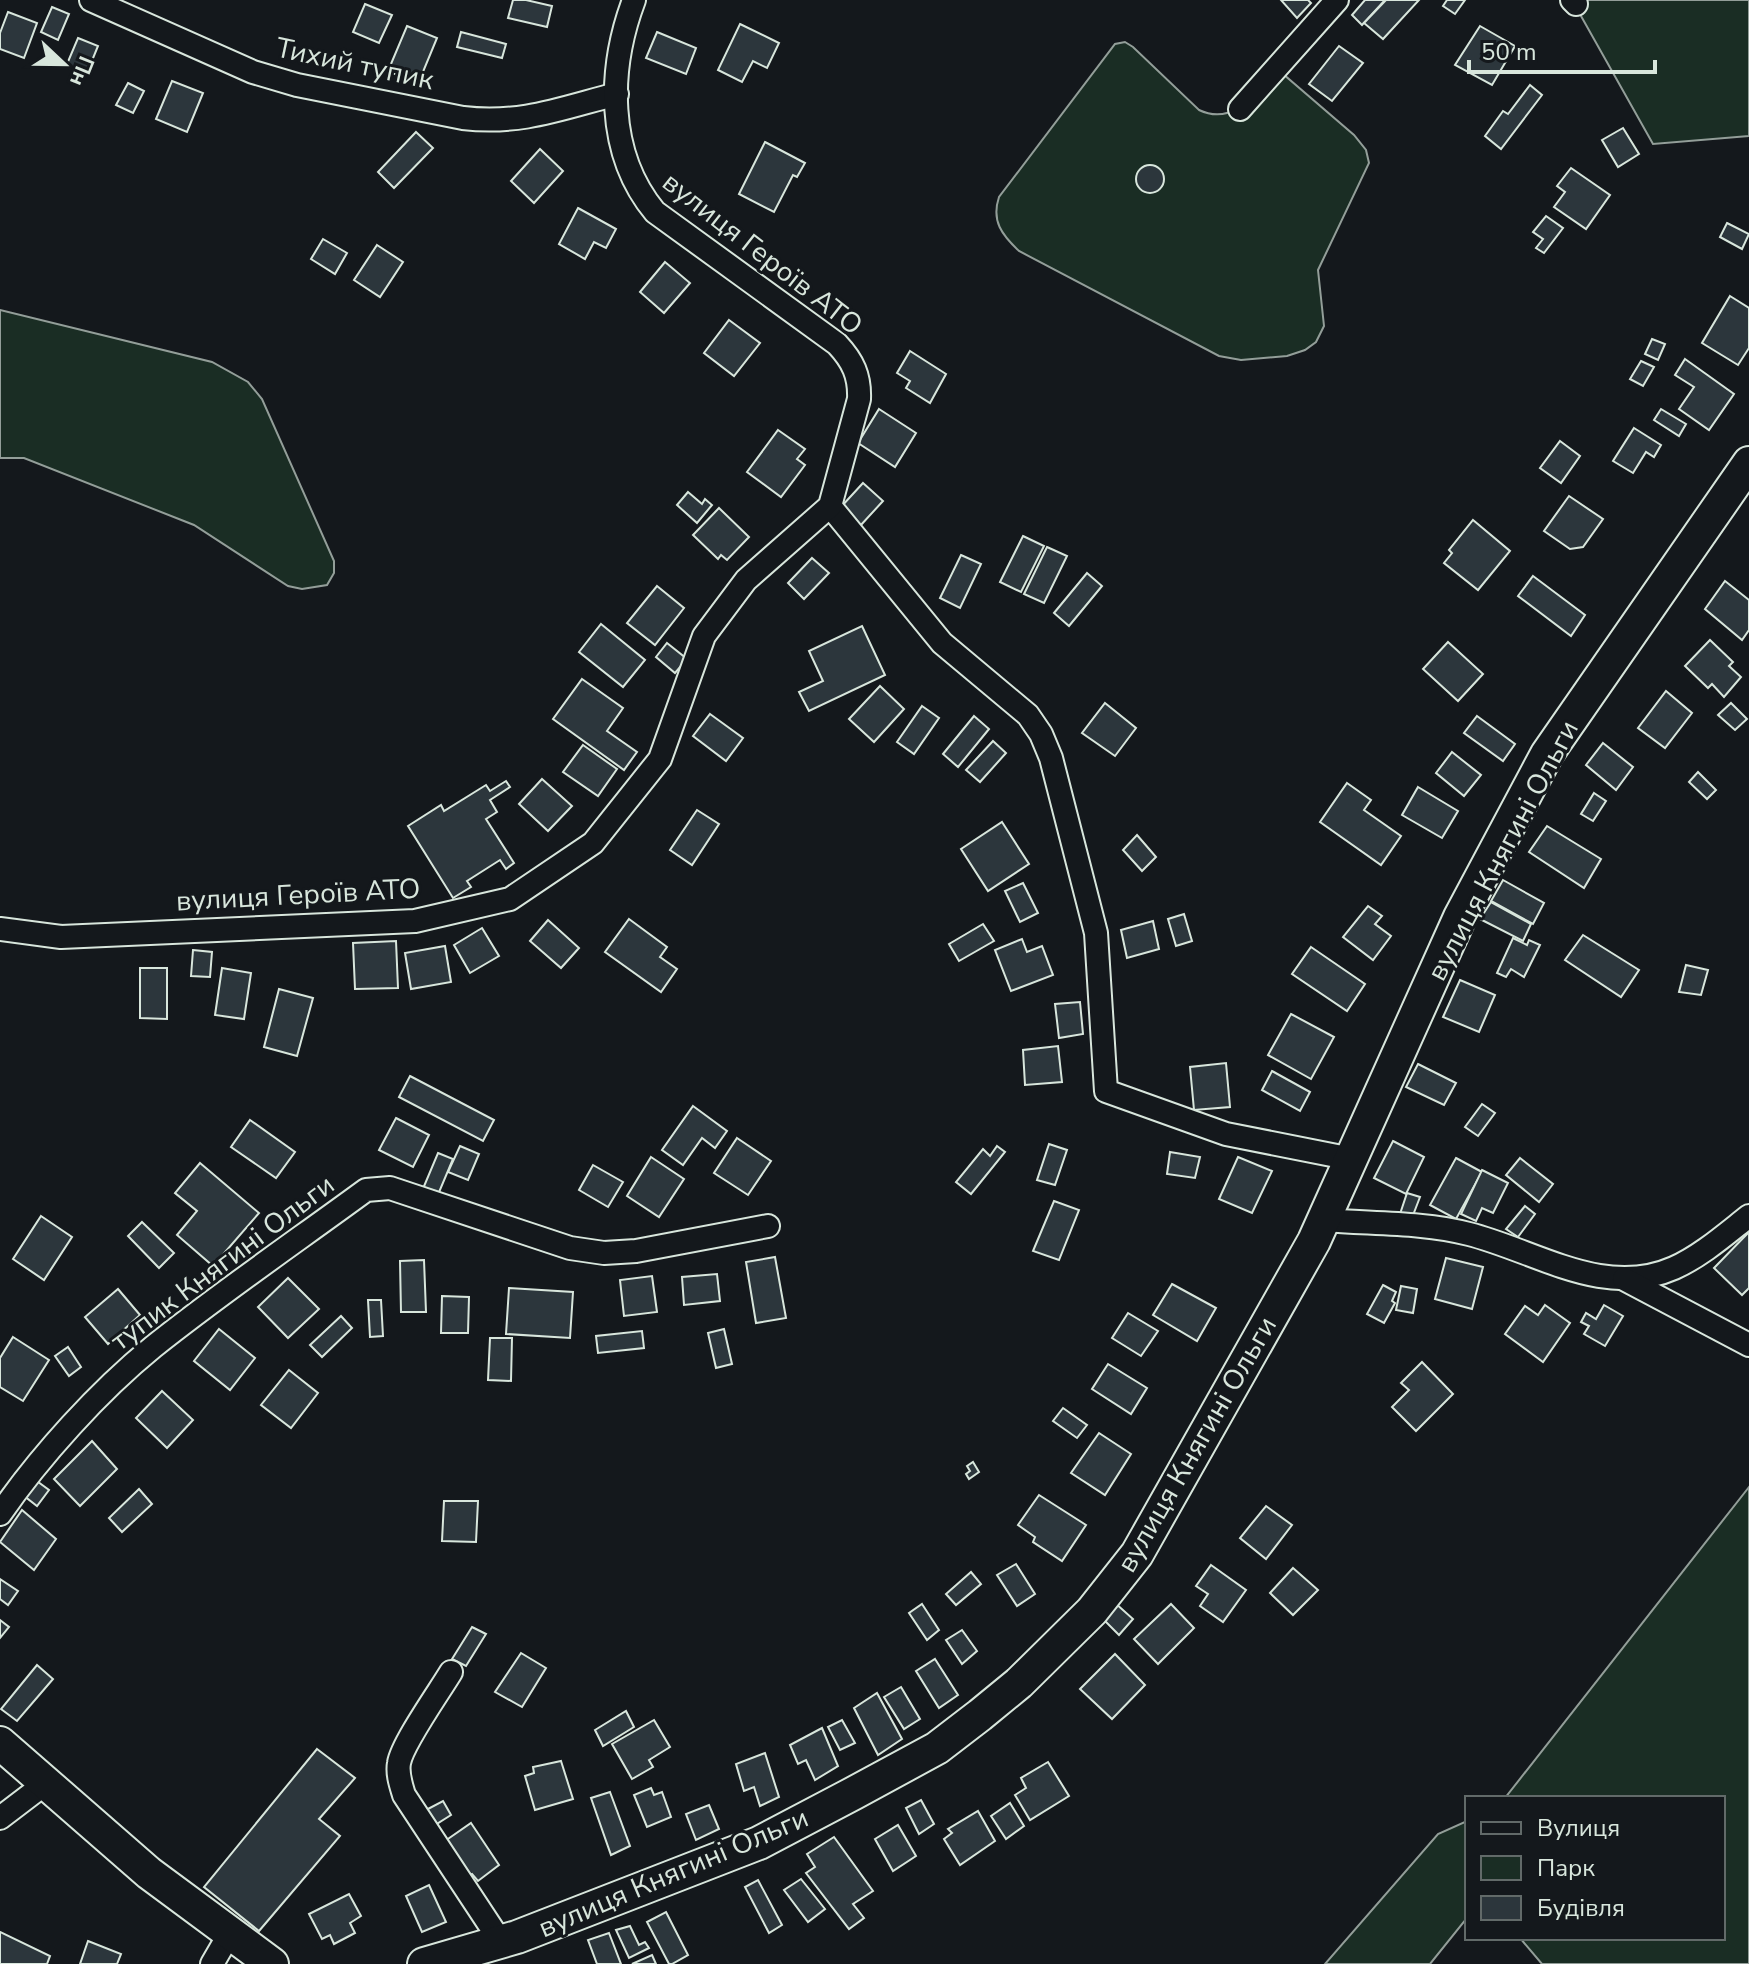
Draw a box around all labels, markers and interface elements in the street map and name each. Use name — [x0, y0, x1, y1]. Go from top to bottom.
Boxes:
north arrow — [24, 24, 104, 104]
scale bar — [1469, 24, 1655, 74]
street label: Тихий тупик — [272, 29, 438, 99]
text: 50 m — [1481, 36, 1537, 68]
text: Пн — [62, 51, 101, 91]
street label: вулиця Героїв АТО — [654, 164, 870, 344]
street label: вулиця Княгині Ольги — [1418, 714, 1588, 987]
street label: вулиця Героїв АТО — [175, 870, 421, 920]
street label: тупик Княгині Ольги — [103, 1166, 342, 1360]
street label: вулиця Княгині Ольги — [1108, 1309, 1286, 1580]
legend — [1465, 1796, 1725, 1940]
street label: вулиця Княгині Ольги — [533, 1799, 814, 1947]
text: Вулиця — [1537, 1812, 1620, 1844]
text: Парк — [1537, 1852, 1595, 1884]
text: Будівля — [1537, 1892, 1625, 1924]

